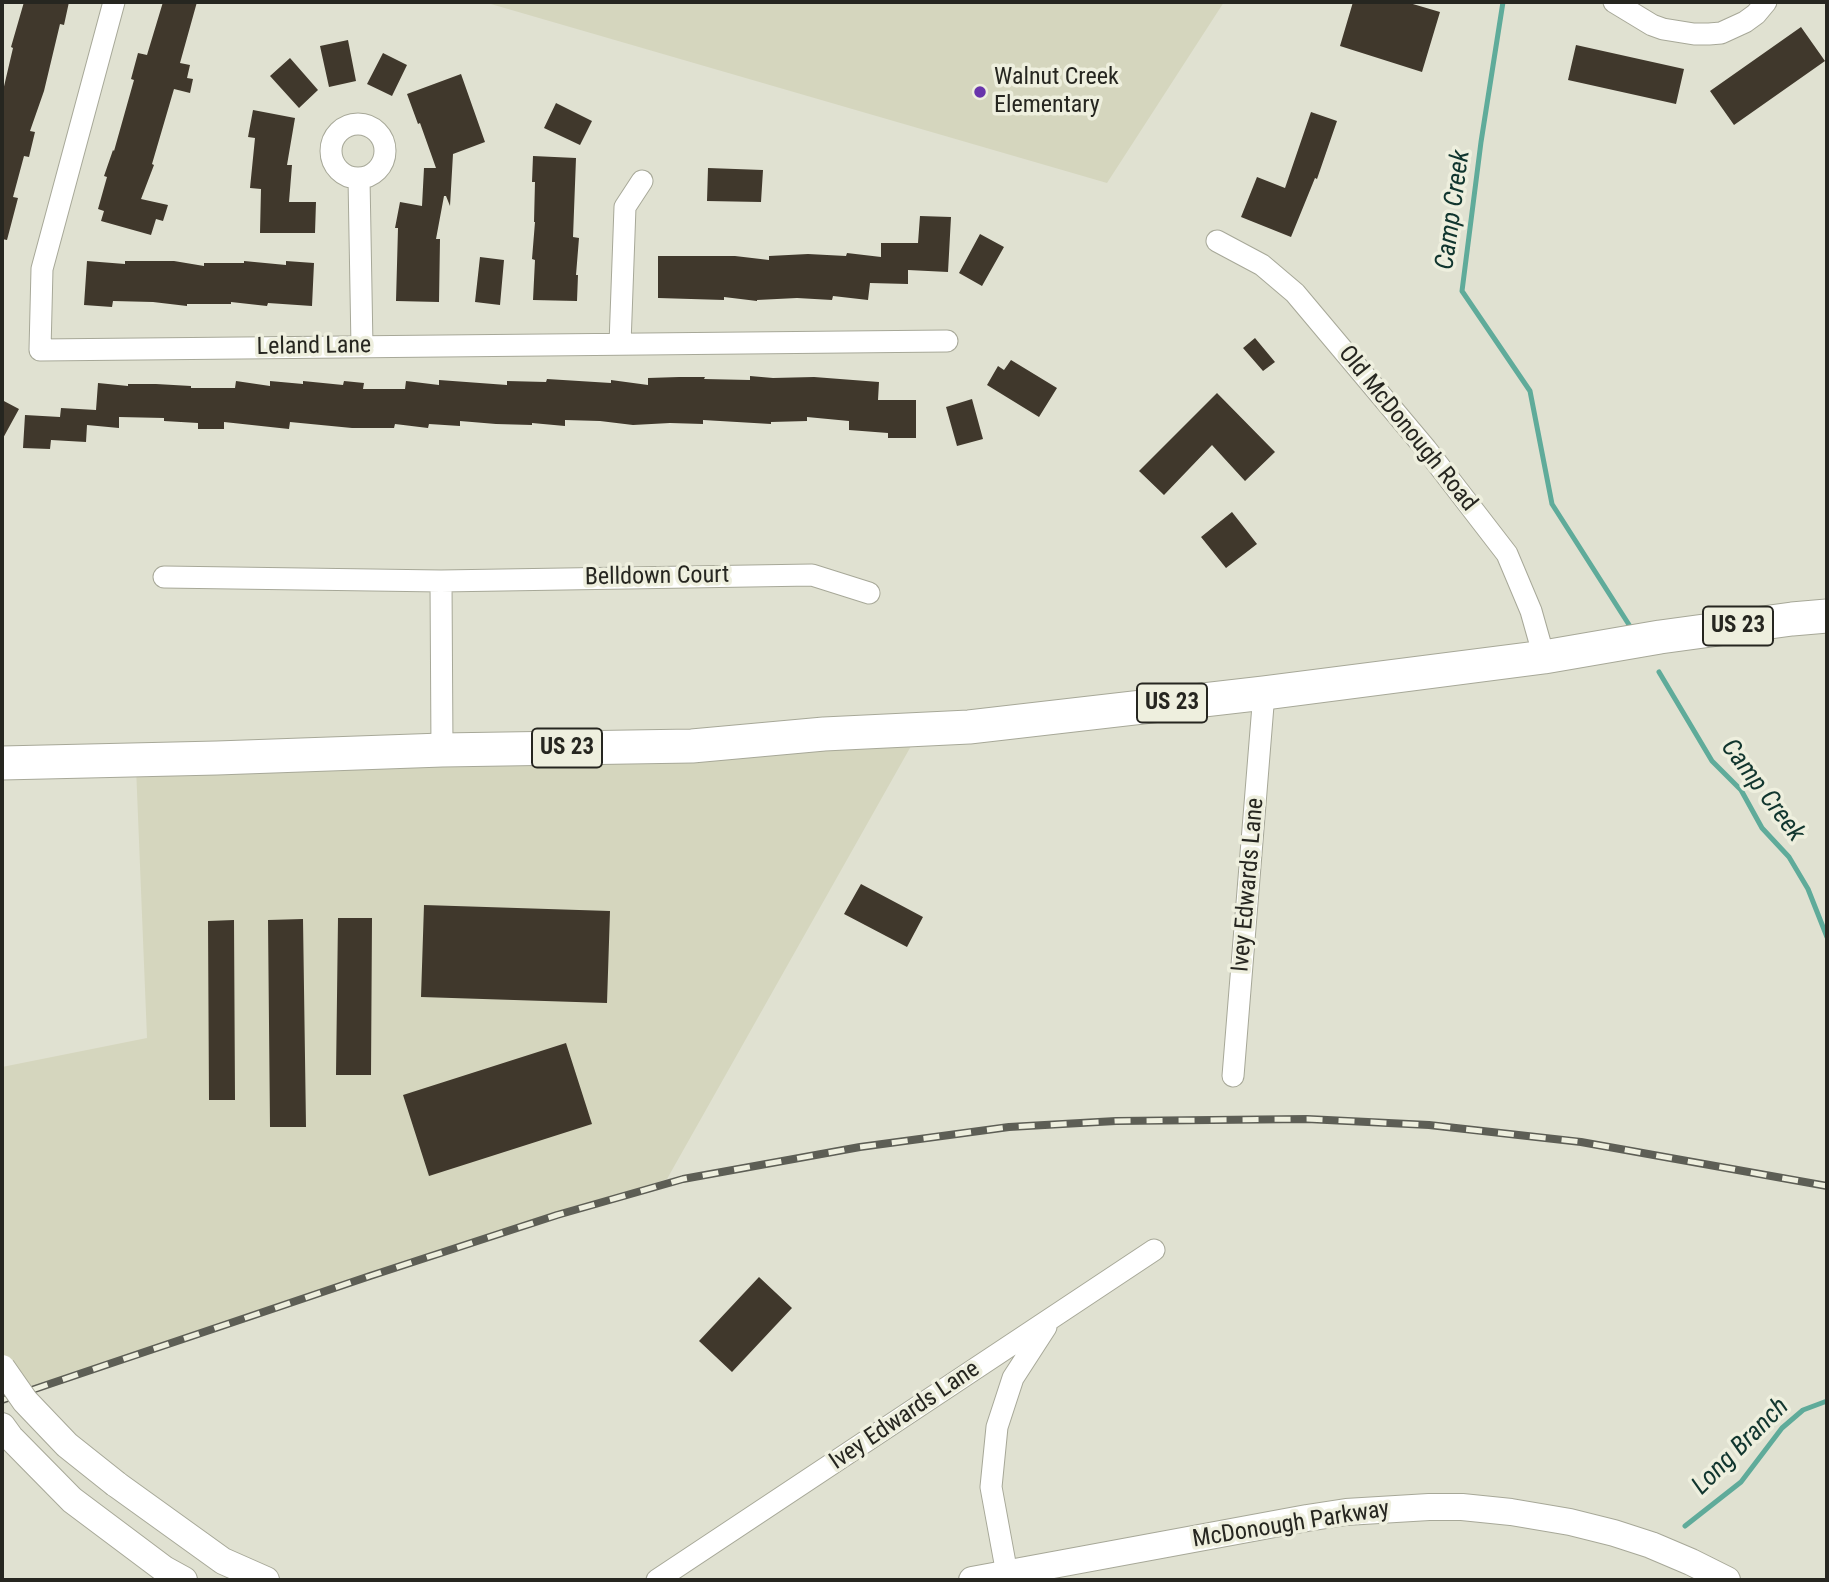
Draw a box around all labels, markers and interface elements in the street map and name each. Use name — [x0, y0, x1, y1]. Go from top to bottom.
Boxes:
place label: Walnut Creek Elementary — [994, 64, 1119, 120]
marker: Walnut Creek Elementary — [972, 84, 988, 100]
water label: Camp Creek — [1430, 148, 1478, 272]
street label: Leland Lane — [257, 332, 371, 362]
street label: Old McDonough Road — [1331, 340, 1483, 518]
street label: Belldown Court — [585, 561, 729, 593]
road number: US 23 — [1703, 606, 1773, 646]
road number: US 23 — [1137, 684, 1207, 722]
road number: US 23 — [532, 728, 602, 768]
water label: Camp Creek — [1713, 734, 1811, 848]
street label: Ivey Edwards Lane — [1227, 797, 1271, 973]
street label: Ivey Edwards Lane — [825, 1355, 985, 1477]
water label: Long Branch — [1686, 1392, 1796, 1502]
street label: McDonough Parkway — [1191, 1495, 1391, 1555]

